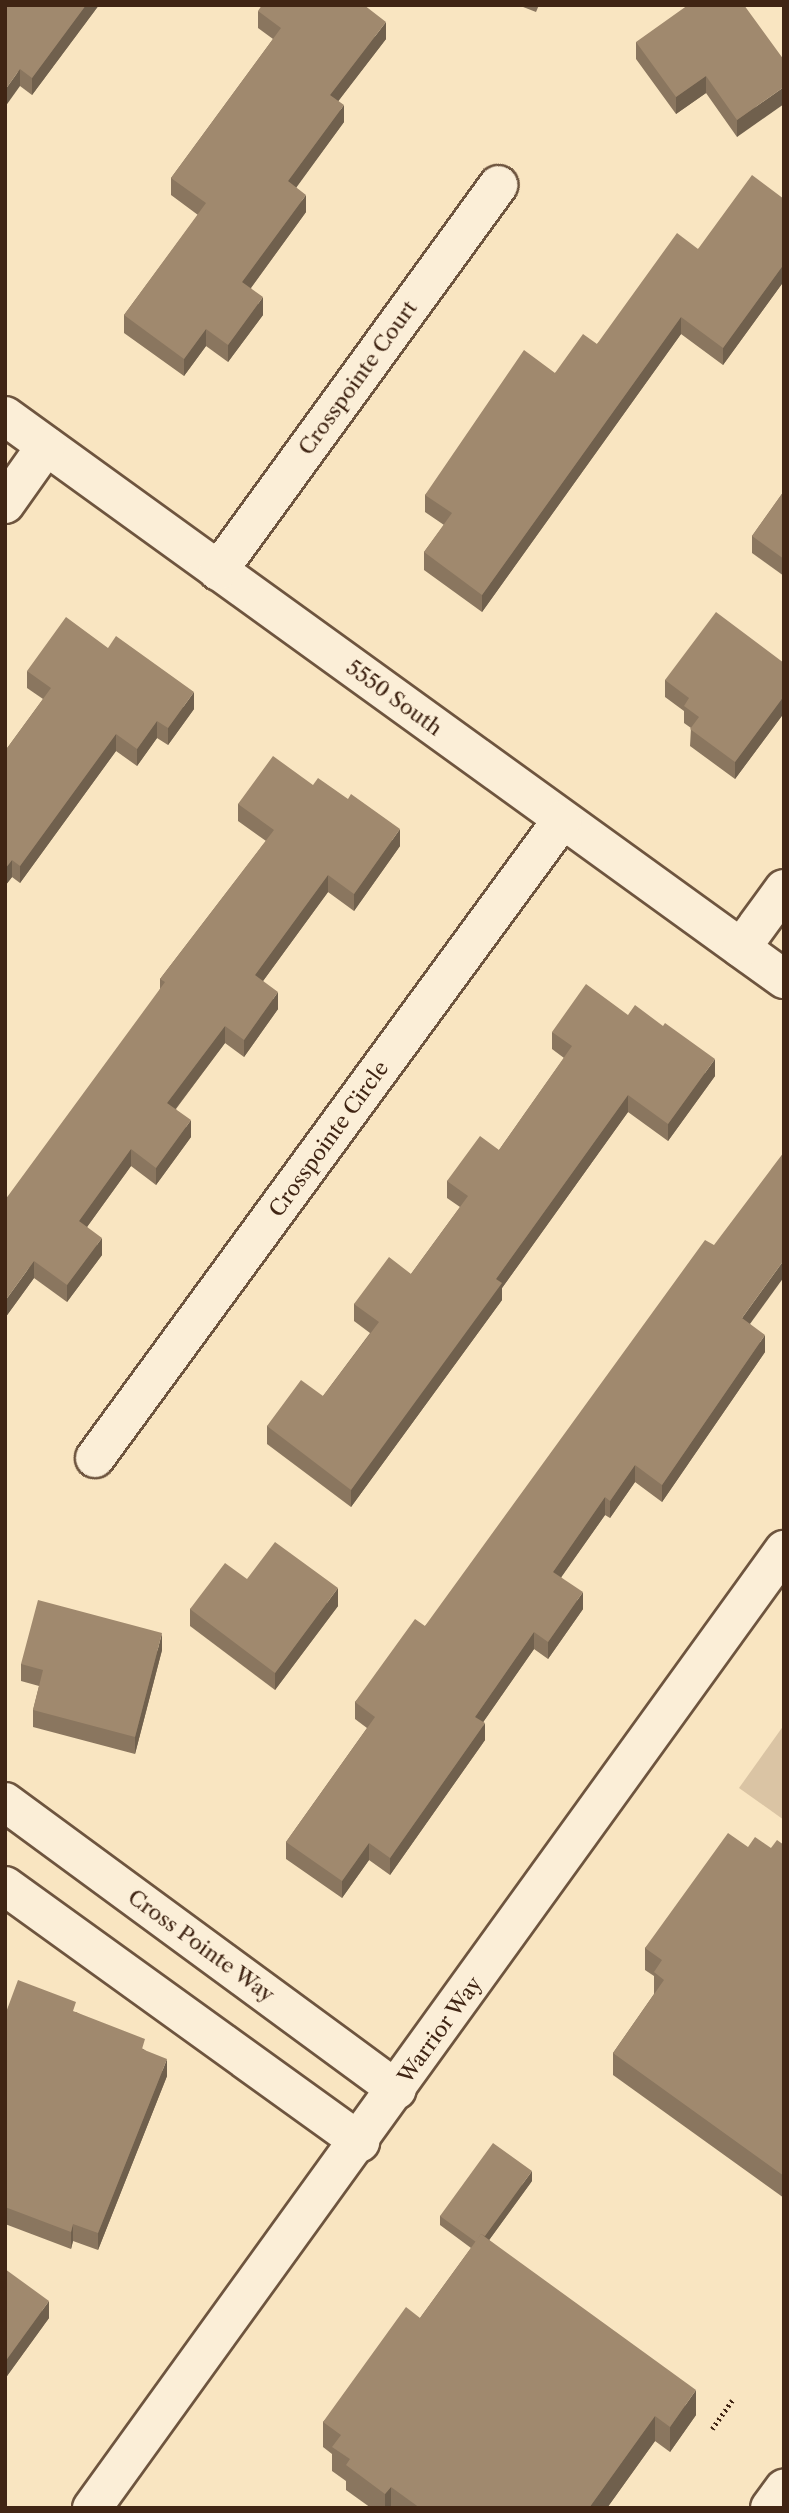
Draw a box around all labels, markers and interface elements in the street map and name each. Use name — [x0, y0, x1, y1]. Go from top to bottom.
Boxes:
street label: Crosspointe Court — [294, 296, 422, 460]
street label: 5550 South — [341, 655, 447, 741]
street label: Crosspointe Circle — [264, 1056, 394, 1222]
street label: Cross Pointe Way — [123, 1884, 279, 2008]
street label: Warrior Way — [392, 1971, 488, 2089]

